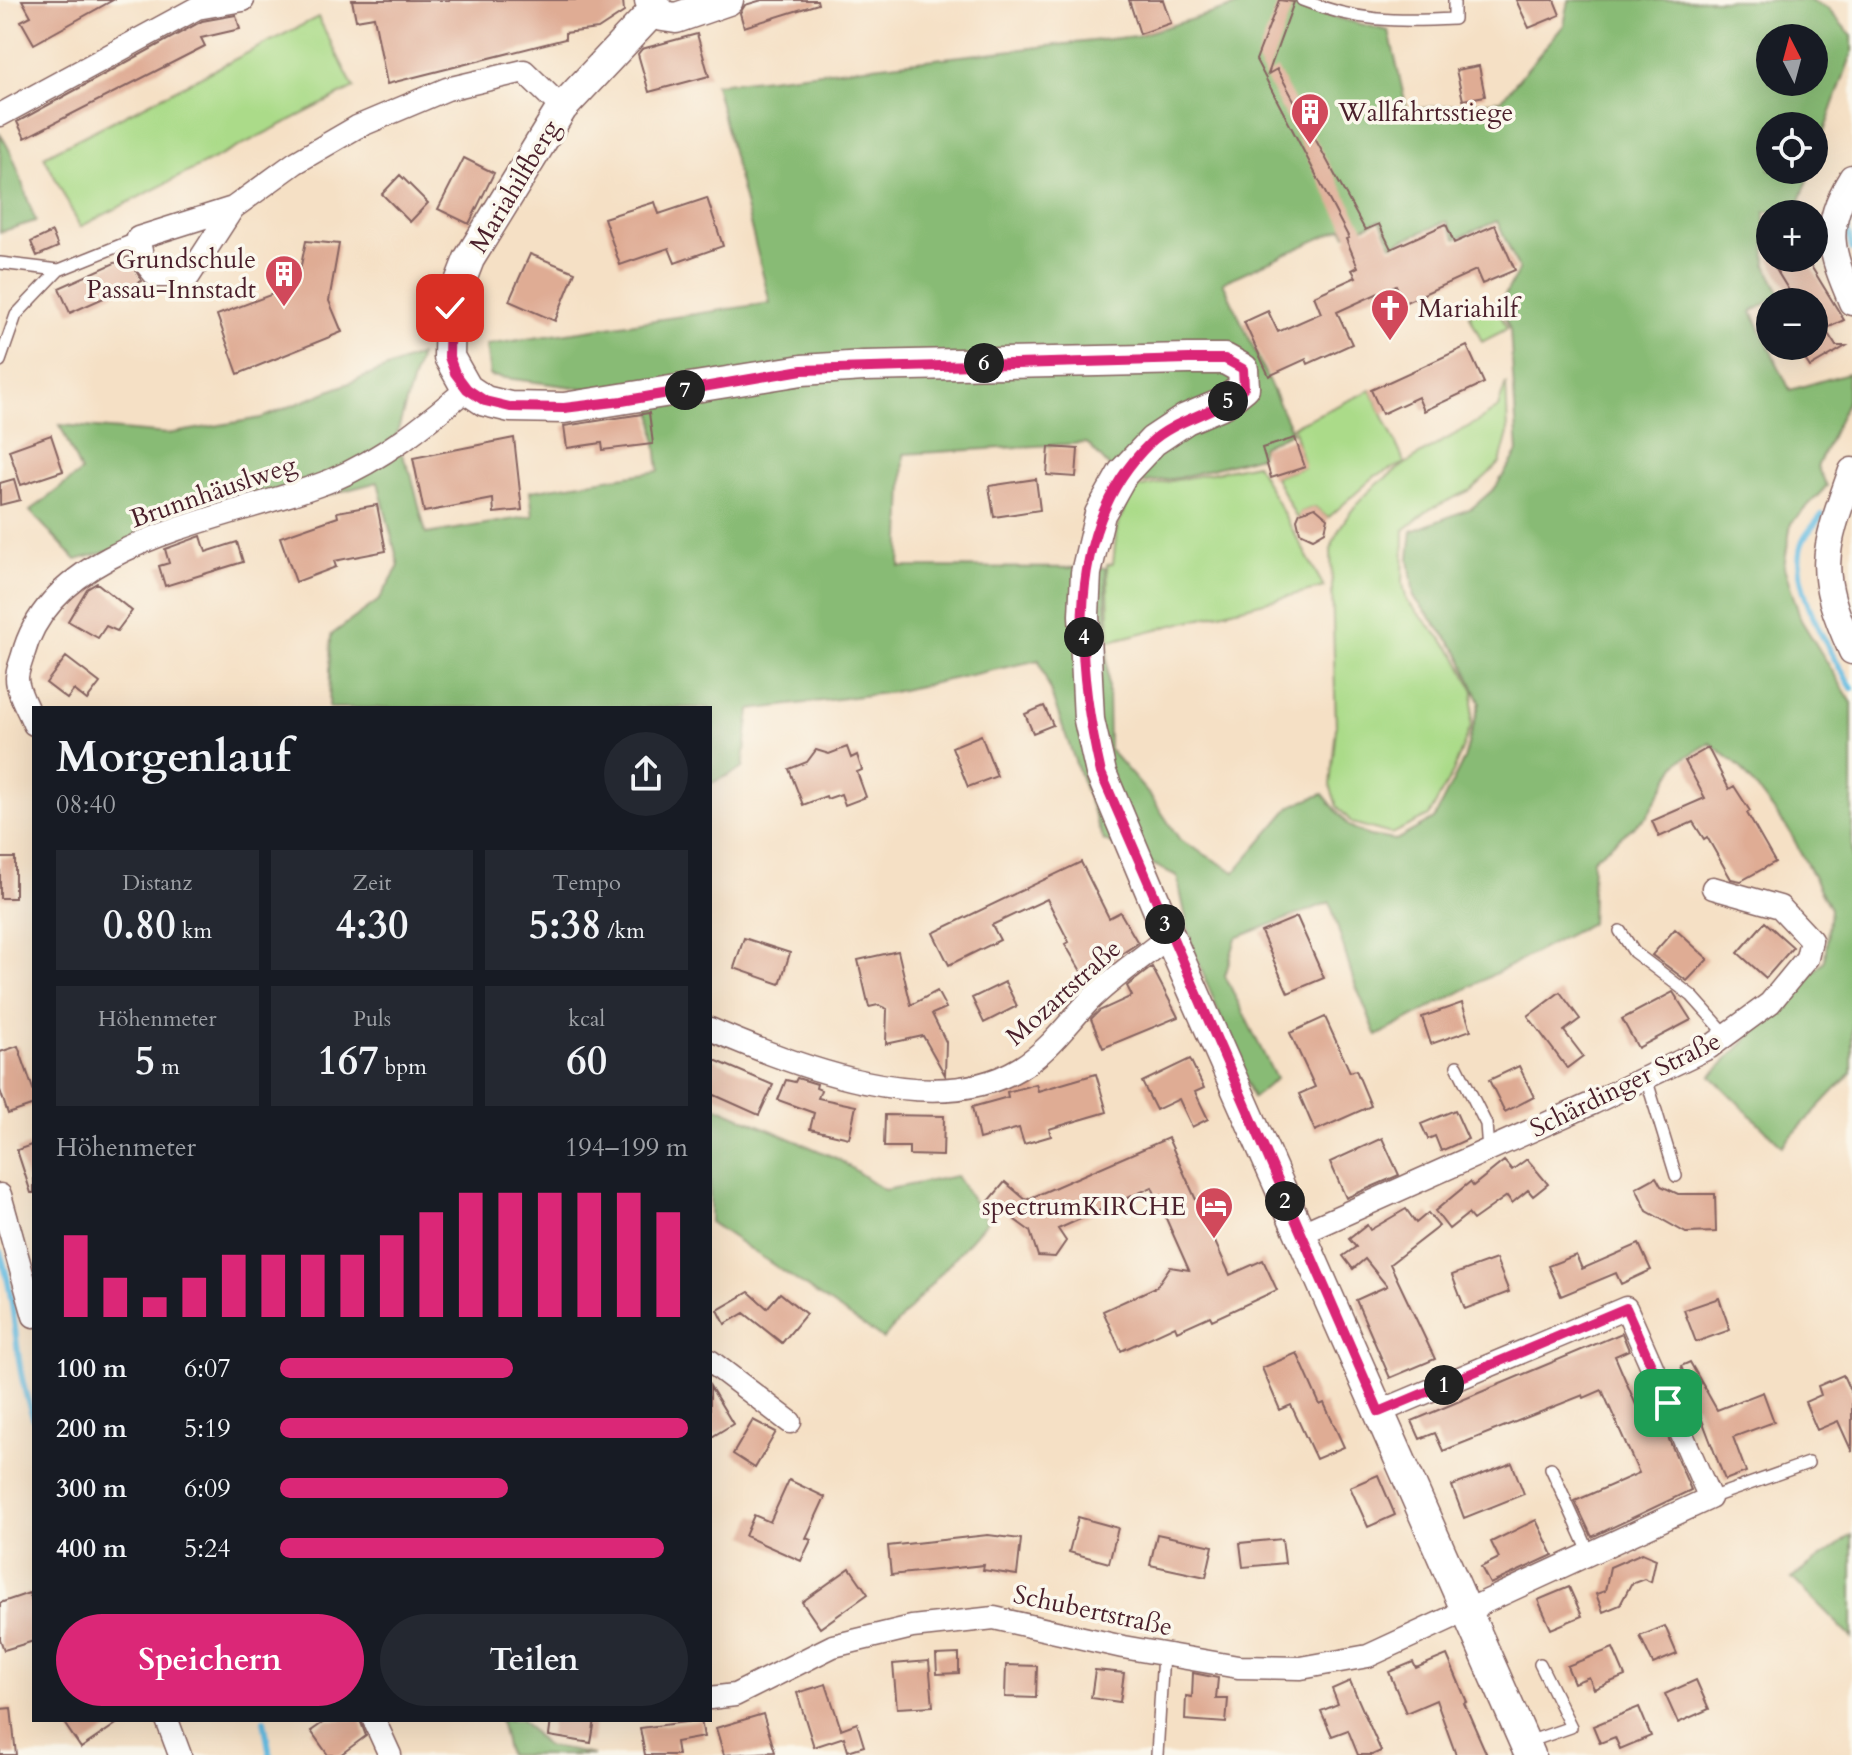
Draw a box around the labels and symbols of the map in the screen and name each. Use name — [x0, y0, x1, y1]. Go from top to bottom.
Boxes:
north arrow — [1756, 24, 1828, 96]
building icon: Wallfahrtsstiege — [1289, 91, 1331, 146]
place label: Wallfahrtsstiege — [1337, 95, 1513, 130]
street label: Mariahilfberg — [461, 113, 568, 259]
place label: Grundschule Passau-Innstadt — [86, 242, 256, 307]
building icon: Grundschule Passau-Innstadt — [263, 253, 305, 308]
pin — [416, 274, 484, 342]
church icon: Mariahilf — [1369, 287, 1411, 342]
place label: Mariahilf — [1418, 291, 1522, 326]
pin: 6 — [964, 343, 1004, 383]
pin: 7 — [665, 370, 705, 410]
pin: 5 — [1208, 381, 1248, 421]
street label: Brunnhäuslweg — [125, 447, 301, 536]
pin: 4 — [1064, 617, 1104, 657]
pin: 3 — [1145, 904, 1185, 944]
street label: Mozartstraße — [998, 931, 1129, 1054]
street label: Schärdinger Straße — [1524, 1023, 1726, 1146]
pin: 2 — [1265, 1181, 1305, 1221]
hotel icon: spectrumKIRCHE — [1193, 1185, 1235, 1240]
place label: spectrumKIRCHE — [982, 1189, 1186, 1224]
pin: 1 — [1424, 1365, 1464, 1405]
pin — [1634, 1369, 1702, 1437]
street label: Schubertstraße — [1010, 1577, 1176, 1644]

